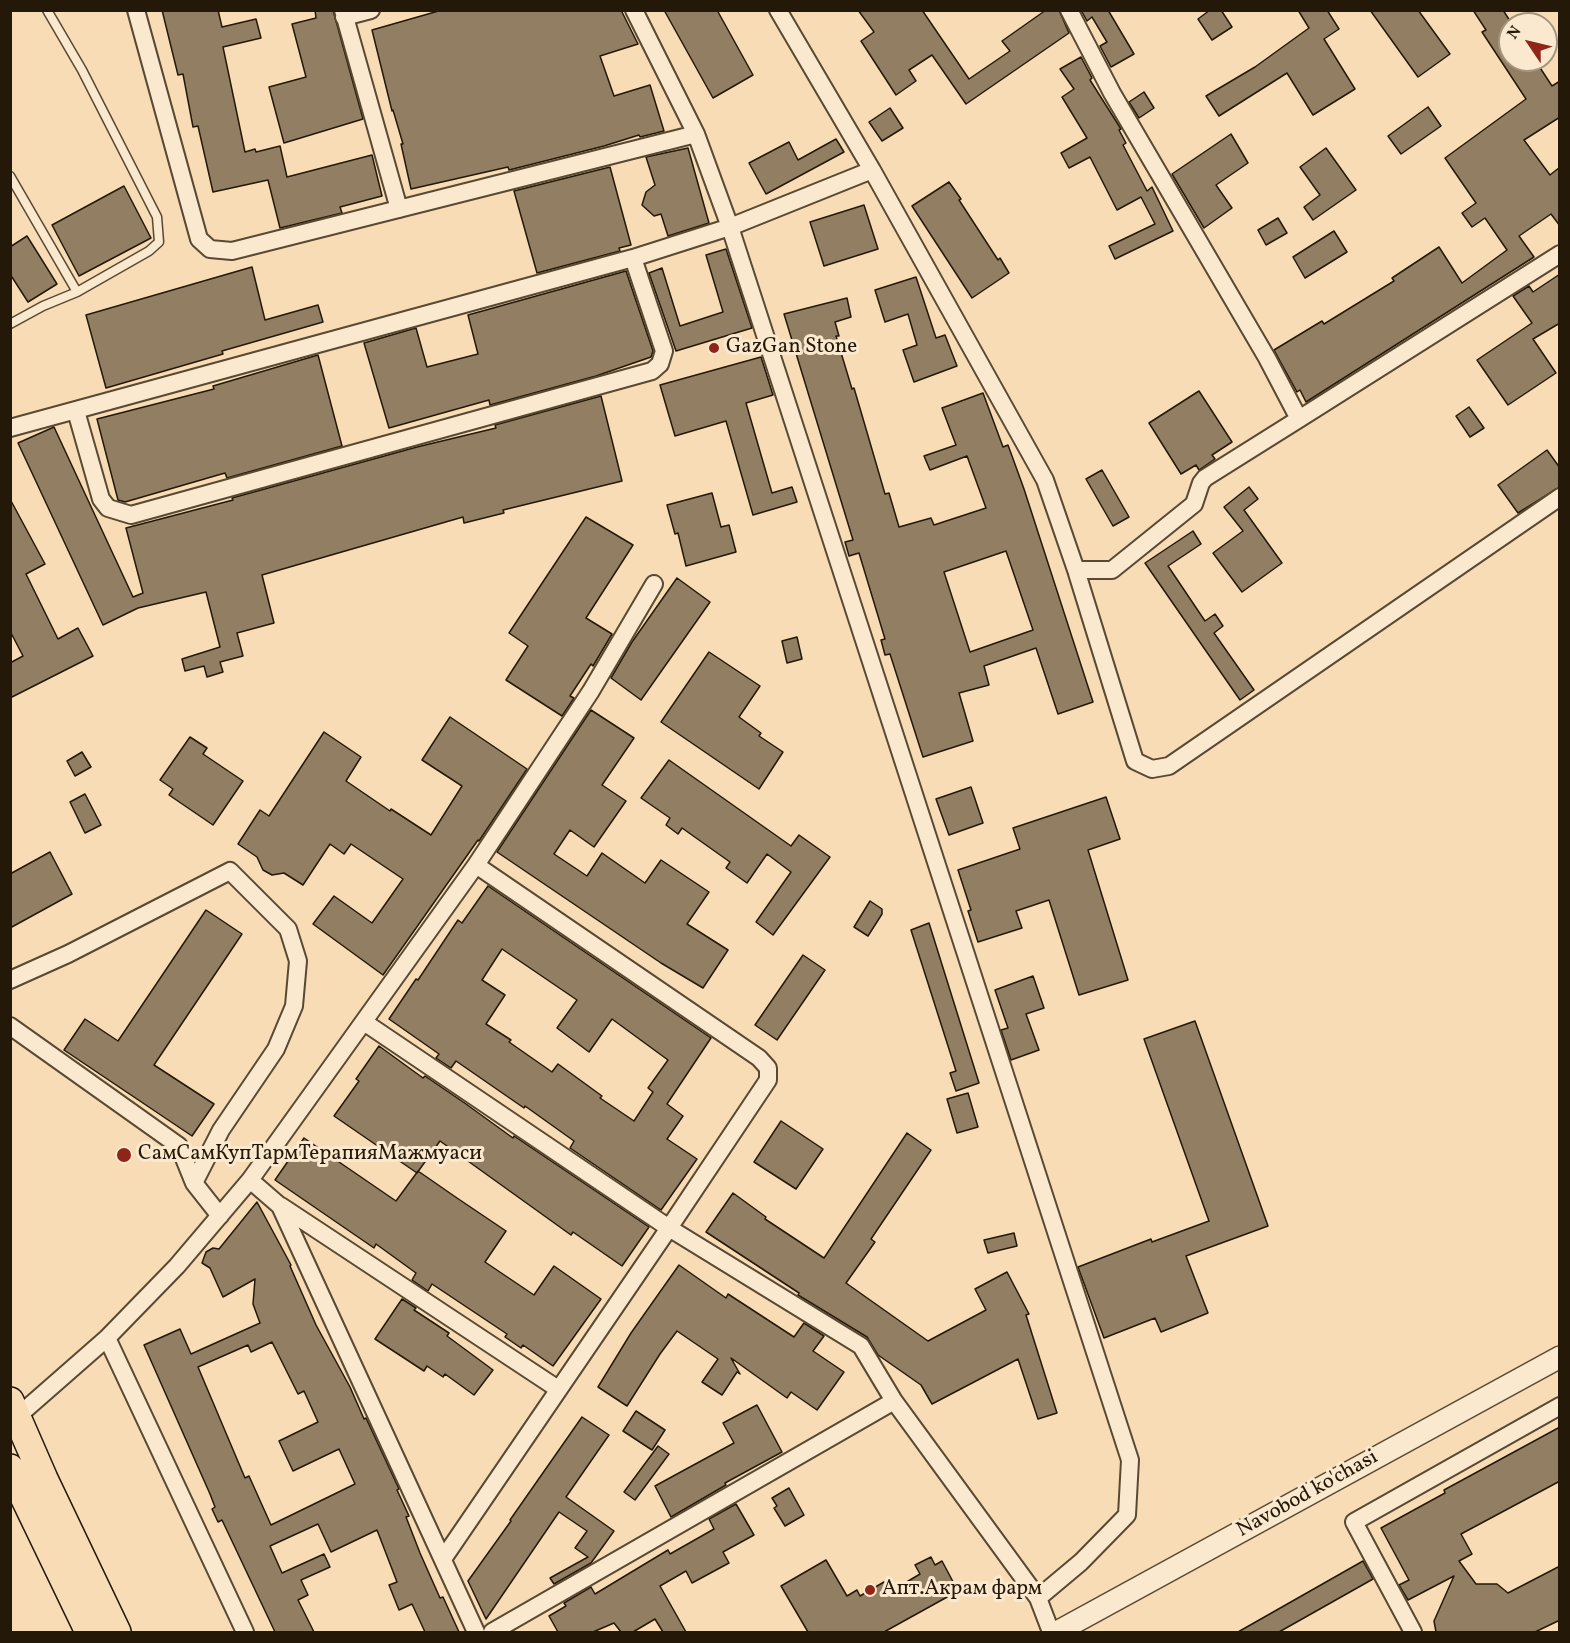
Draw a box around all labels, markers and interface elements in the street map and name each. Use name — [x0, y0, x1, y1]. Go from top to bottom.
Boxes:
north arrow — [1498, 12, 1558, 72]
text: N — [1503, 22, 1527, 44]
place label: GazGan Stone — [726, 335, 857, 361]
marker: GazGan Stone — [707, 341, 721, 355]
place label: СамСамКупТармТерапияМажмуаси — [138, 1142, 482, 1168]
marker: СамСамКупТармТерапияМажмуаси — [115, 1146, 133, 1164]
street label: Navobod ko'chasi — [1233, 1446, 1383, 1544]
place label: Апт.Акрам фарм — [882, 1577, 1042, 1603]
marker: Апт.Акрам фарм — [863, 1583, 877, 1597]

